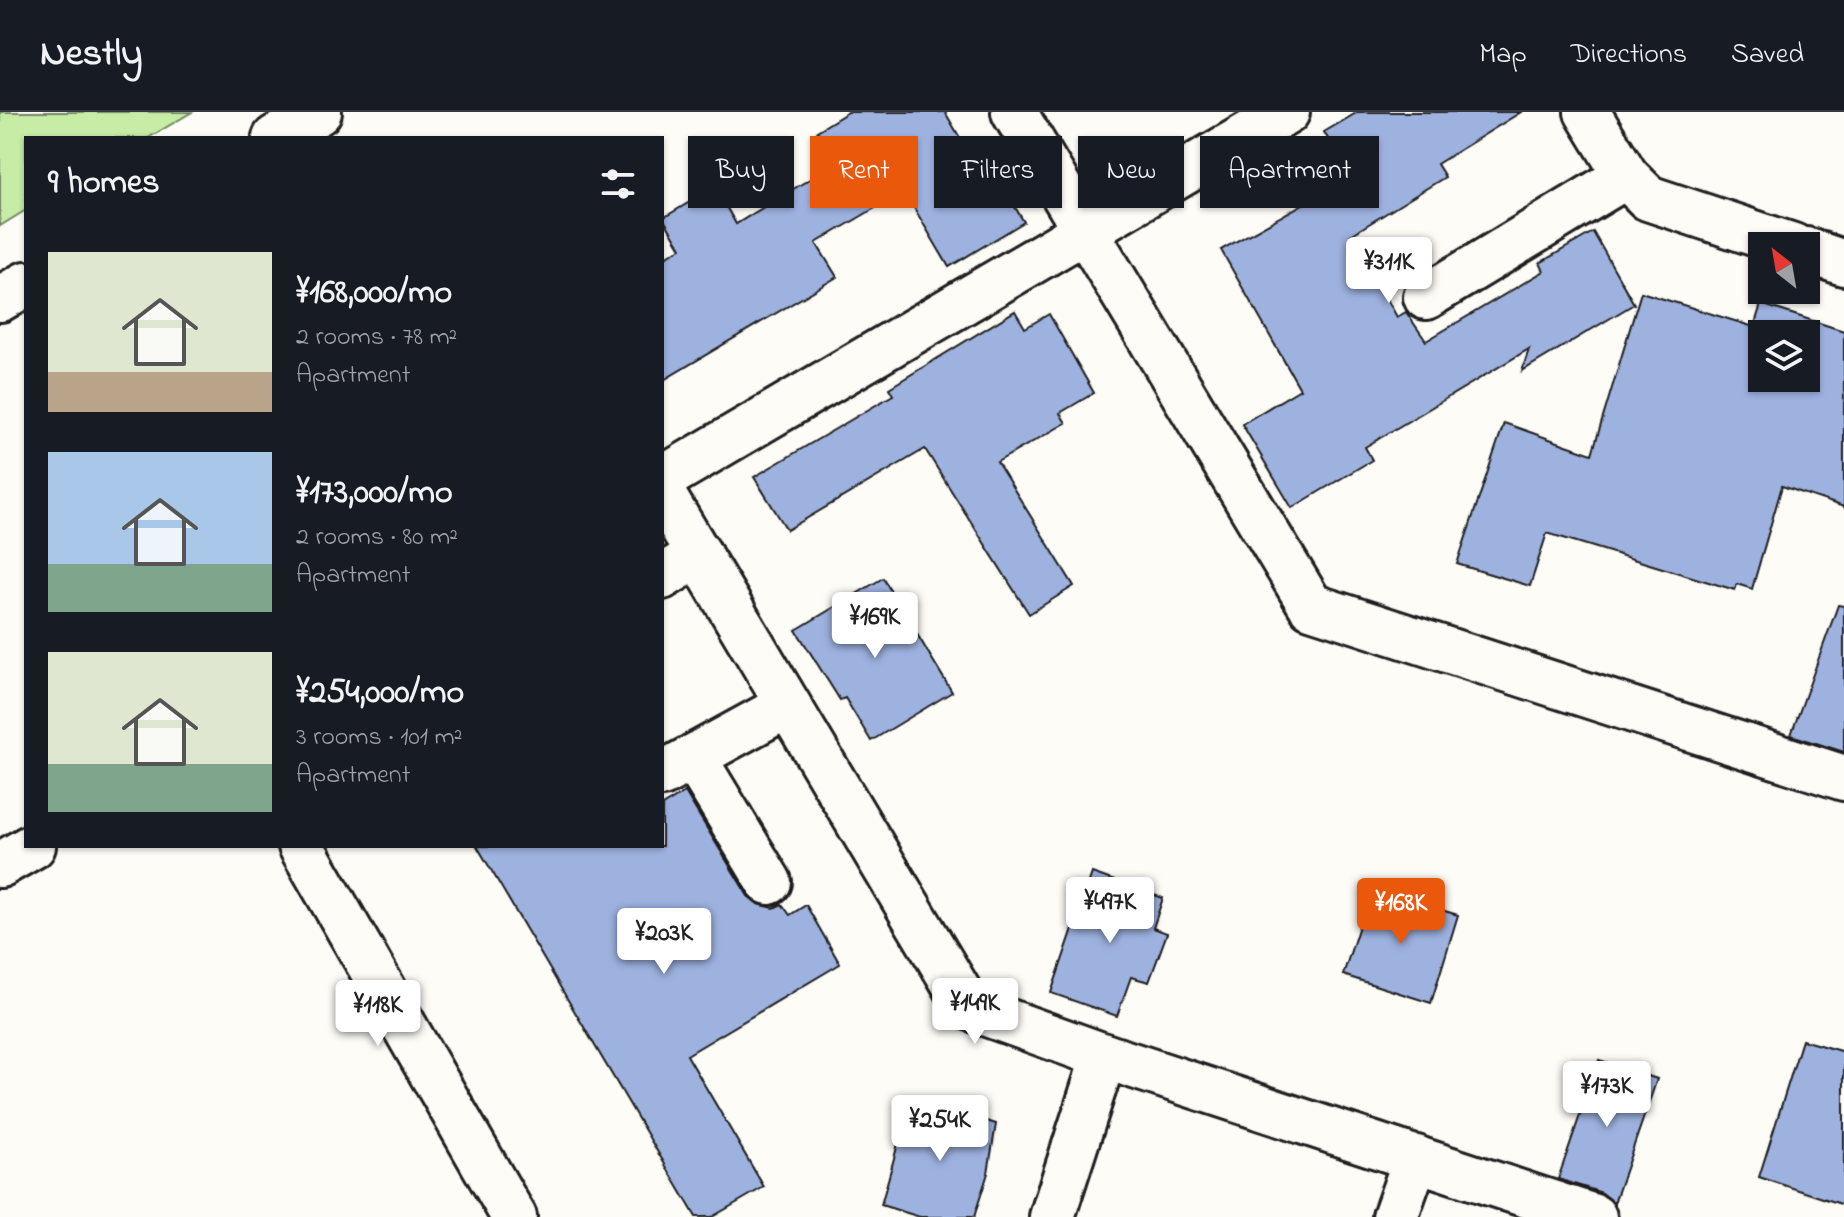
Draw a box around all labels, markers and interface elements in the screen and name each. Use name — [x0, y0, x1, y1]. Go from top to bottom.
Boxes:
text: Nestly — [40, 27, 142, 83]
text: Map — [1479, 35, 1527, 76]
text: Directions — [1571, 35, 1687, 76]
text: Saved — [1731, 35, 1804, 76]
chip: Buy — [688, 136, 794, 208]
chip: Rent — [810, 136, 918, 208]
chip: Filters — [934, 136, 1062, 208]
chip: New — [1078, 136, 1184, 208]
chip: Apartment — [1200, 136, 1379, 208]
text: 9 homes — [48, 159, 160, 209]
icon: filters — [596, 162, 640, 206]
north arrow — [1748, 232, 1820, 304]
map controls — [1748, 232, 1820, 392]
pin: ¥311K — [1333, 237, 1445, 305]
text: ¥311K — [1364, 244, 1414, 282]
text: ¥168,000/mo — [296, 269, 452, 319]
icon: home — [112, 284, 208, 380]
text: 2 rooms · 78 m² — [296, 319, 457, 357]
button: layers — [1748, 320, 1820, 392]
text: Apartment — [296, 357, 410, 395]
text: ¥173,000/mo — [296, 469, 453, 519]
icon: home — [112, 484, 208, 580]
text: 2 rooms · 80 m² — [296, 519, 458, 557]
text: Apartment — [296, 557, 410, 595]
pin: ¥169K — [819, 592, 931, 660]
text: ¥169K — [850, 599, 900, 637]
text: ¥254,000/mo — [296, 669, 464, 719]
icon: home — [112, 684, 208, 780]
text: 3 rooms · 101 m² — [296, 719, 462, 757]
text: Apartment — [296, 757, 410, 795]
pin: ¥497K — [1054, 877, 1166, 945]
pin: ¥168K — [1345, 878, 1457, 946]
text: ¥497K — [1084, 884, 1136, 922]
text: ¥168K — [1375, 885, 1427, 923]
pin: ¥203K — [608, 908, 720, 976]
text: ¥203K — [635, 915, 693, 953]
pin: ¥149K — [919, 978, 1031, 1046]
pin: ¥118K — [322, 980, 434, 1048]
text: ¥149K — [950, 985, 1000, 1023]
text: ¥118K — [353, 987, 403, 1025]
pin: ¥173K — [1551, 1061, 1663, 1129]
text: ¥173K — [1581, 1068, 1633, 1106]
pin: ¥254K — [884, 1095, 996, 1163]
text: ¥254K — [909, 1102, 971, 1140]

